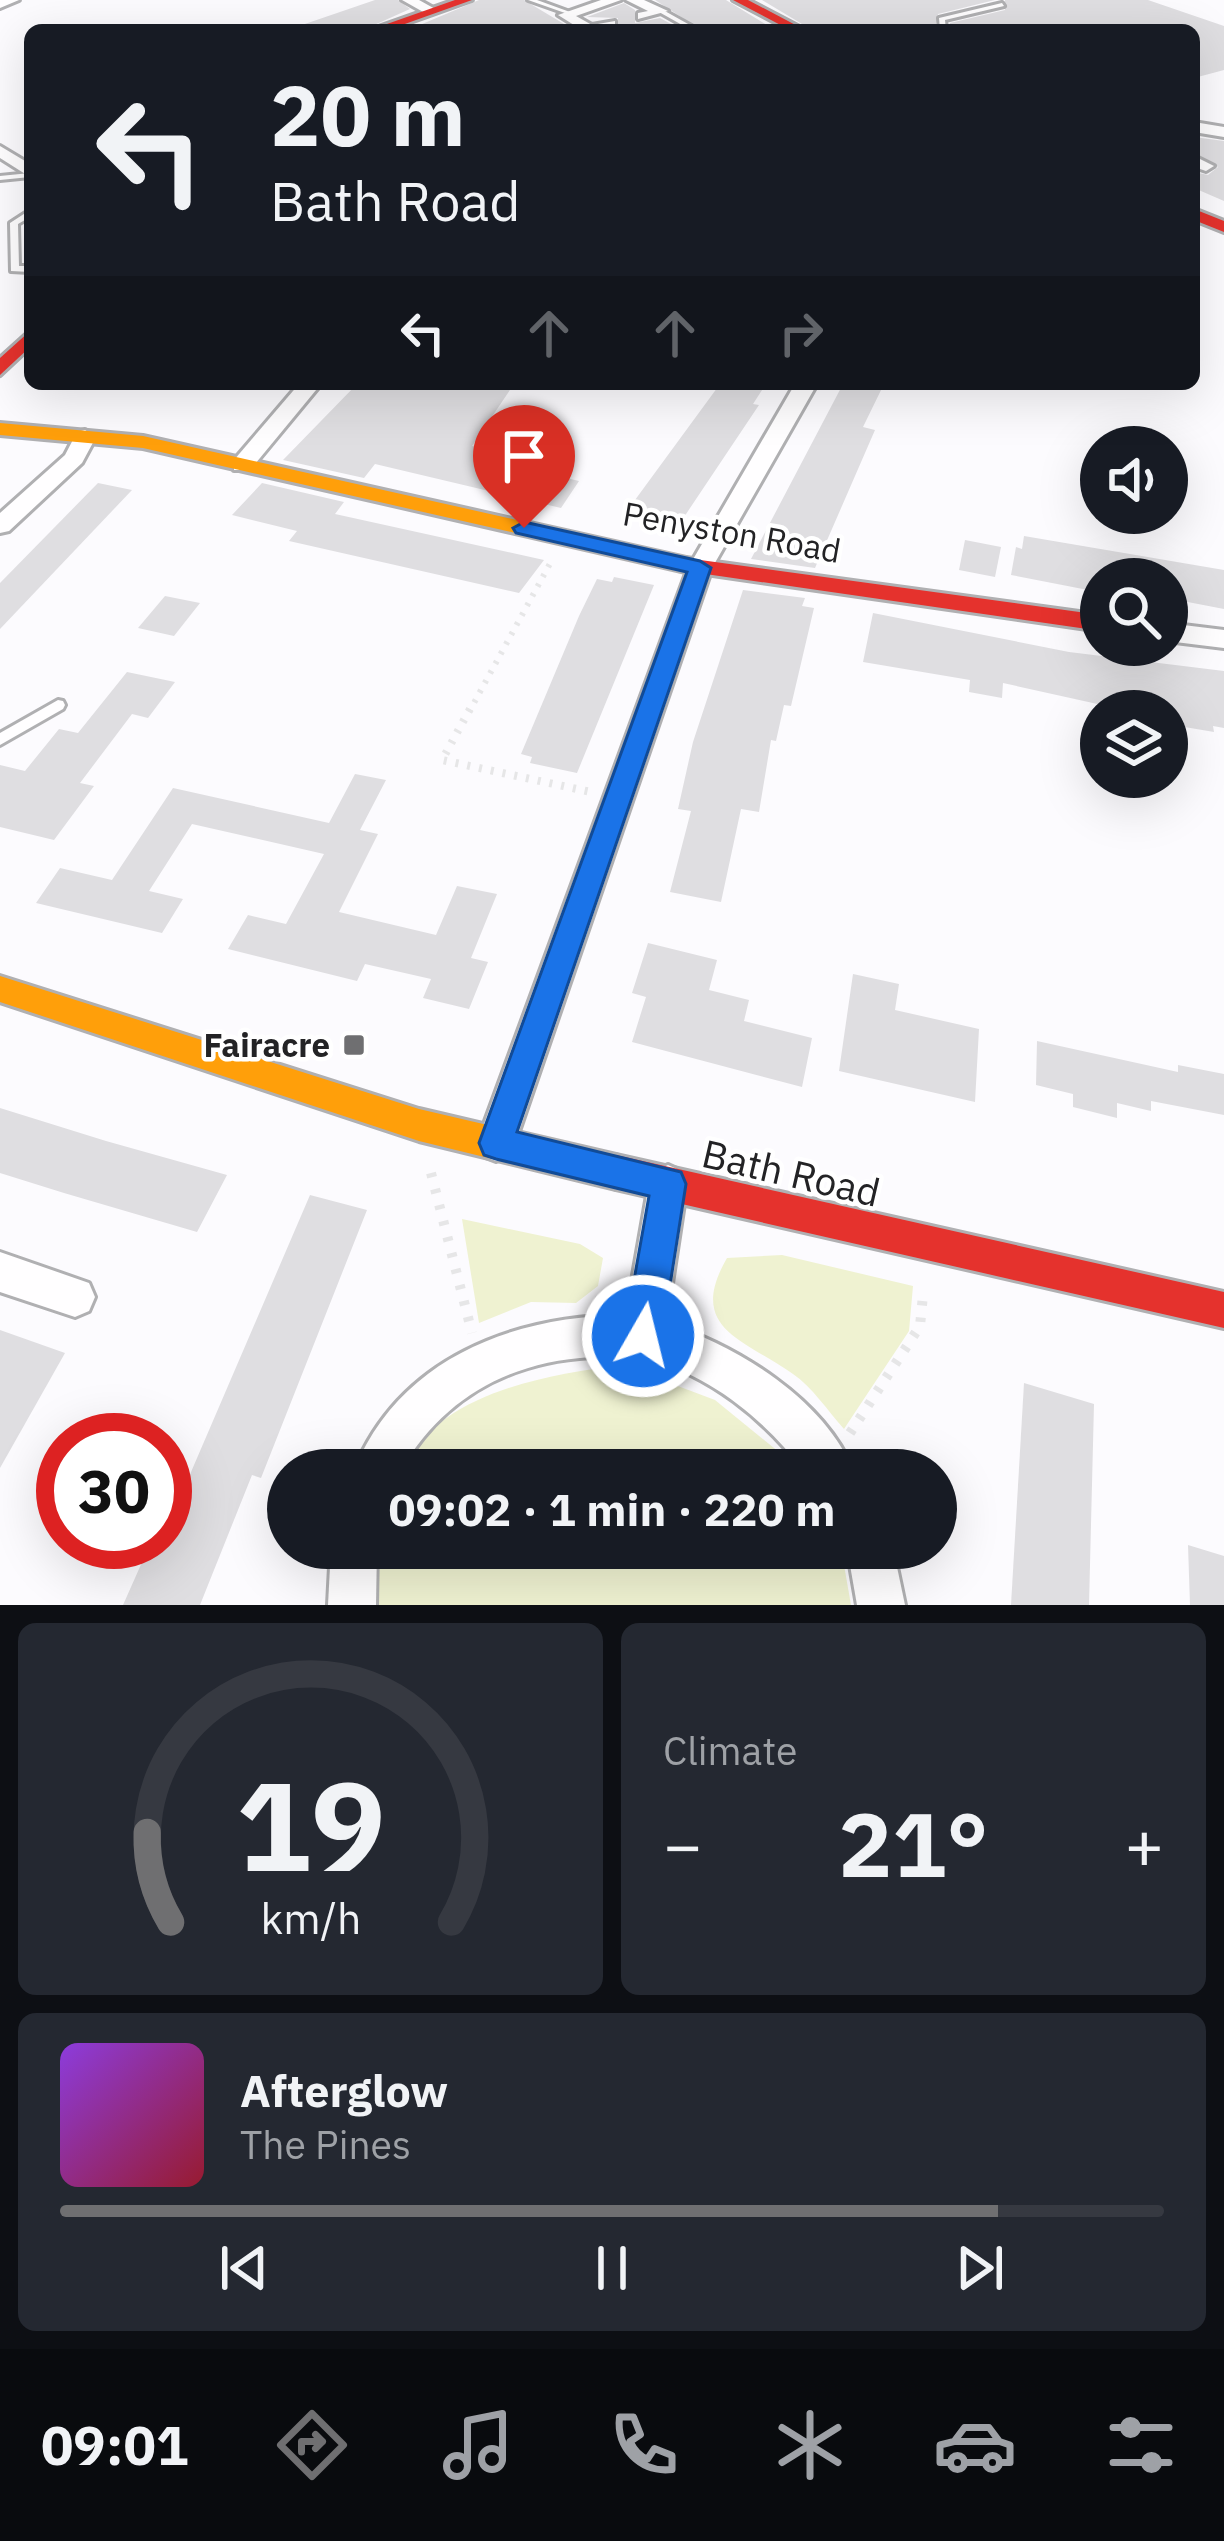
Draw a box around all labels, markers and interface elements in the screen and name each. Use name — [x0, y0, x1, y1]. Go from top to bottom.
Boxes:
text: 20 m — [270, 60, 466, 169]
icon: left — [72, 72, 228, 228]
text: Bath Road — [270, 166, 521, 236]
icon: left — [390, 300, 456, 366]
icon: ahead — [516, 300, 582, 366]
icon: ahead — [642, 300, 708, 366]
icon: right — [768, 300, 834, 366]
pin — [473, 405, 575, 528]
icon: arrive — [491, 423, 557, 489]
map controls — [1080, 426, 1188, 798]
button: sound — [1080, 426, 1188, 534]
street label: Penyston Road — [620, 491, 844, 572]
button: search — [1080, 558, 1188, 666]
button: layers — [1080, 690, 1188, 798]
place label: Fairacre — [203, 1023, 330, 1066]
marker: Fairacre — [341, 1032, 367, 1058]
street label: Bath Road — [697, 1127, 885, 1218]
position arrow — [580, 1273, 706, 1399]
speed limit sign: 30 — [36, 1413, 192, 1569]
text: 09:02 · 1 min · 220 m — [389, 1480, 835, 1538]
text: Climate — [663, 1725, 797, 1776]
text: 19 — [236, 1743, 385, 1905]
text: 21° — [838, 1785, 989, 1902]
text: − — [663, 1801, 703, 1887]
text: + — [1124, 1801, 1164, 1887]
text: km/h — [260, 1890, 361, 1946]
text: Afterglow — [240, 2061, 448, 2119]
text: The Pines — [240, 2119, 411, 2170]
icon: previous — [211, 2235, 277, 2301]
icon: pause — [579, 2235, 645, 2301]
icon: next — [947, 2235, 1013, 2301]
icon: directions — [270, 2403, 354, 2487]
icon: music — [436, 2403, 520, 2487]
icon: phone — [602, 2403, 686, 2487]
icon: climate — [768, 2403, 852, 2487]
icon: car — [933, 2403, 1017, 2487]
icon: filters — [1099, 2403, 1183, 2487]
text: 09:01 — [41, 2410, 188, 2480]

